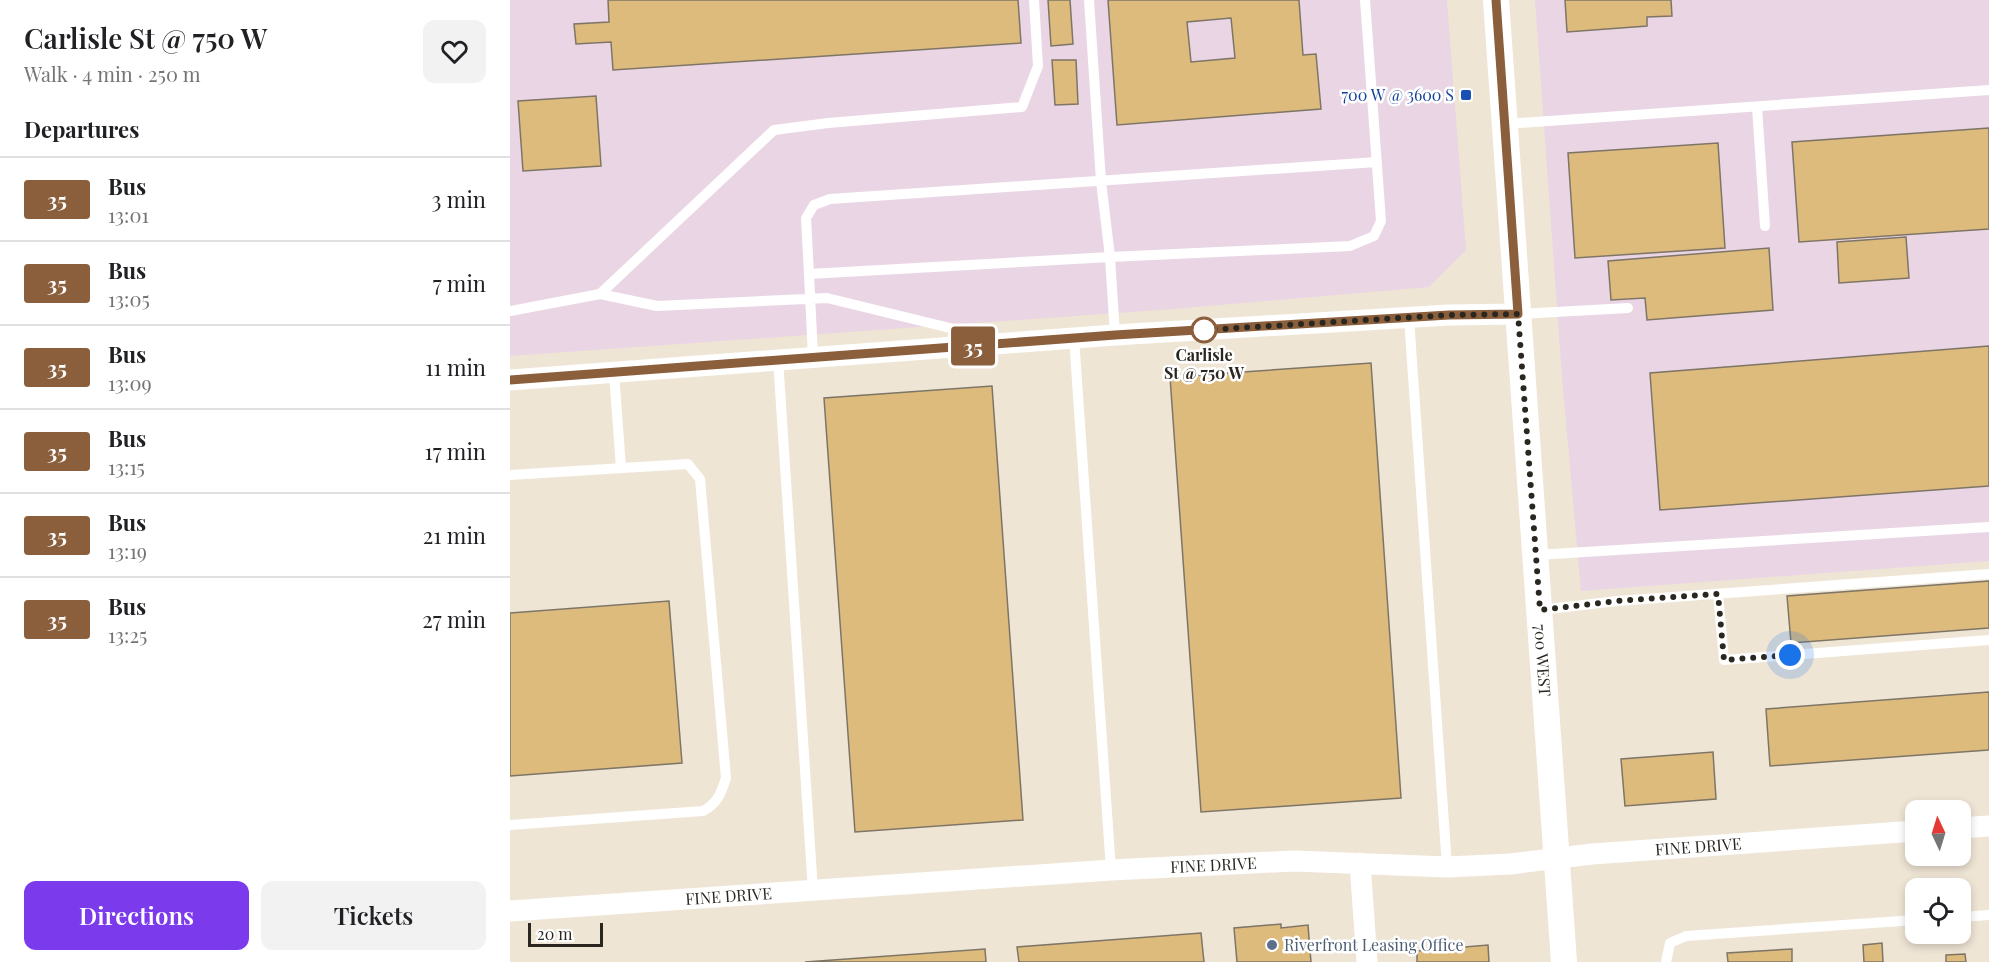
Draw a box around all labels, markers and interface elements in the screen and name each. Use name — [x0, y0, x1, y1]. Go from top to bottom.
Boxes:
text: Carlisle St @ 750 W — [24, 19, 267, 56]
button: heart — [423, 20, 486, 83]
text: Walk · 4 min · 250 m — [24, 60, 201, 87]
place label: 700 W @ 3600 S — [1342, 84, 1454, 105]
marker: 700 W @ 3600 S — [1459, 88, 1473, 102]
text: Departures — [24, 114, 139, 144]
text: Bus — [108, 171, 146, 201]
text: 3 min — [431, 184, 486, 214]
text: 35 — [47, 185, 67, 213]
text: 13:01 — [108, 201, 149, 228]
text: Bus — [108, 255, 146, 285]
text: 7 min — [433, 268, 486, 298]
text: 35 — [47, 269, 67, 297]
text: 13:05 — [108, 285, 150, 312]
marker: Carlisle St @ 750 W — [1191, 317, 1217, 343]
line badge: 35 — [946, 326, 1000, 366]
text: 35 — [963, 332, 983, 360]
text: Bus — [108, 339, 146, 369]
place label: Carlisle St @ 750 W — [1164, 344, 1245, 383]
text: 11 min — [425, 352, 486, 382]
text: 35 — [47, 353, 67, 381]
text: 13:09 — [108, 369, 152, 396]
text: Bus — [108, 423, 146, 453]
text: 17 min — [425, 436, 486, 466]
text: 35 — [47, 437, 67, 465]
text: 13:15 — [108, 453, 145, 480]
text: Bus — [108, 507, 146, 537]
text: 21 min — [423, 520, 486, 550]
text: 35 — [47, 521, 67, 549]
text: 13:19 — [108, 537, 147, 564]
text: Bus — [108, 591, 146, 621]
text: 27 min — [422, 604, 486, 634]
text: 35 — [47, 605, 67, 633]
text: 13:25 — [108, 621, 147, 648]
street label: 700 WEST — [1530, 624, 1556, 697]
your location — [1775, 640, 1805, 670]
north arrow — [1905, 800, 1971, 866]
map controls — [1905, 800, 1971, 944]
street label: FINE DRIVE — [1654, 832, 1742, 859]
street label: FINE DRIVE — [1170, 852, 1257, 877]
button: locate — [1905, 878, 1971, 944]
button: Directions — [24, 881, 249, 950]
button: Tickets — [261, 881, 486, 950]
street label: FINE DRIVE — [685, 882, 772, 909]
scale bar — [528, 920, 603, 948]
text: 20 m — [537, 923, 572, 944]
place label: Riverfront Leasing Office — [1284, 934, 1463, 955]
marker: Riverfront Leasing Office — [1265, 938, 1279, 952]

